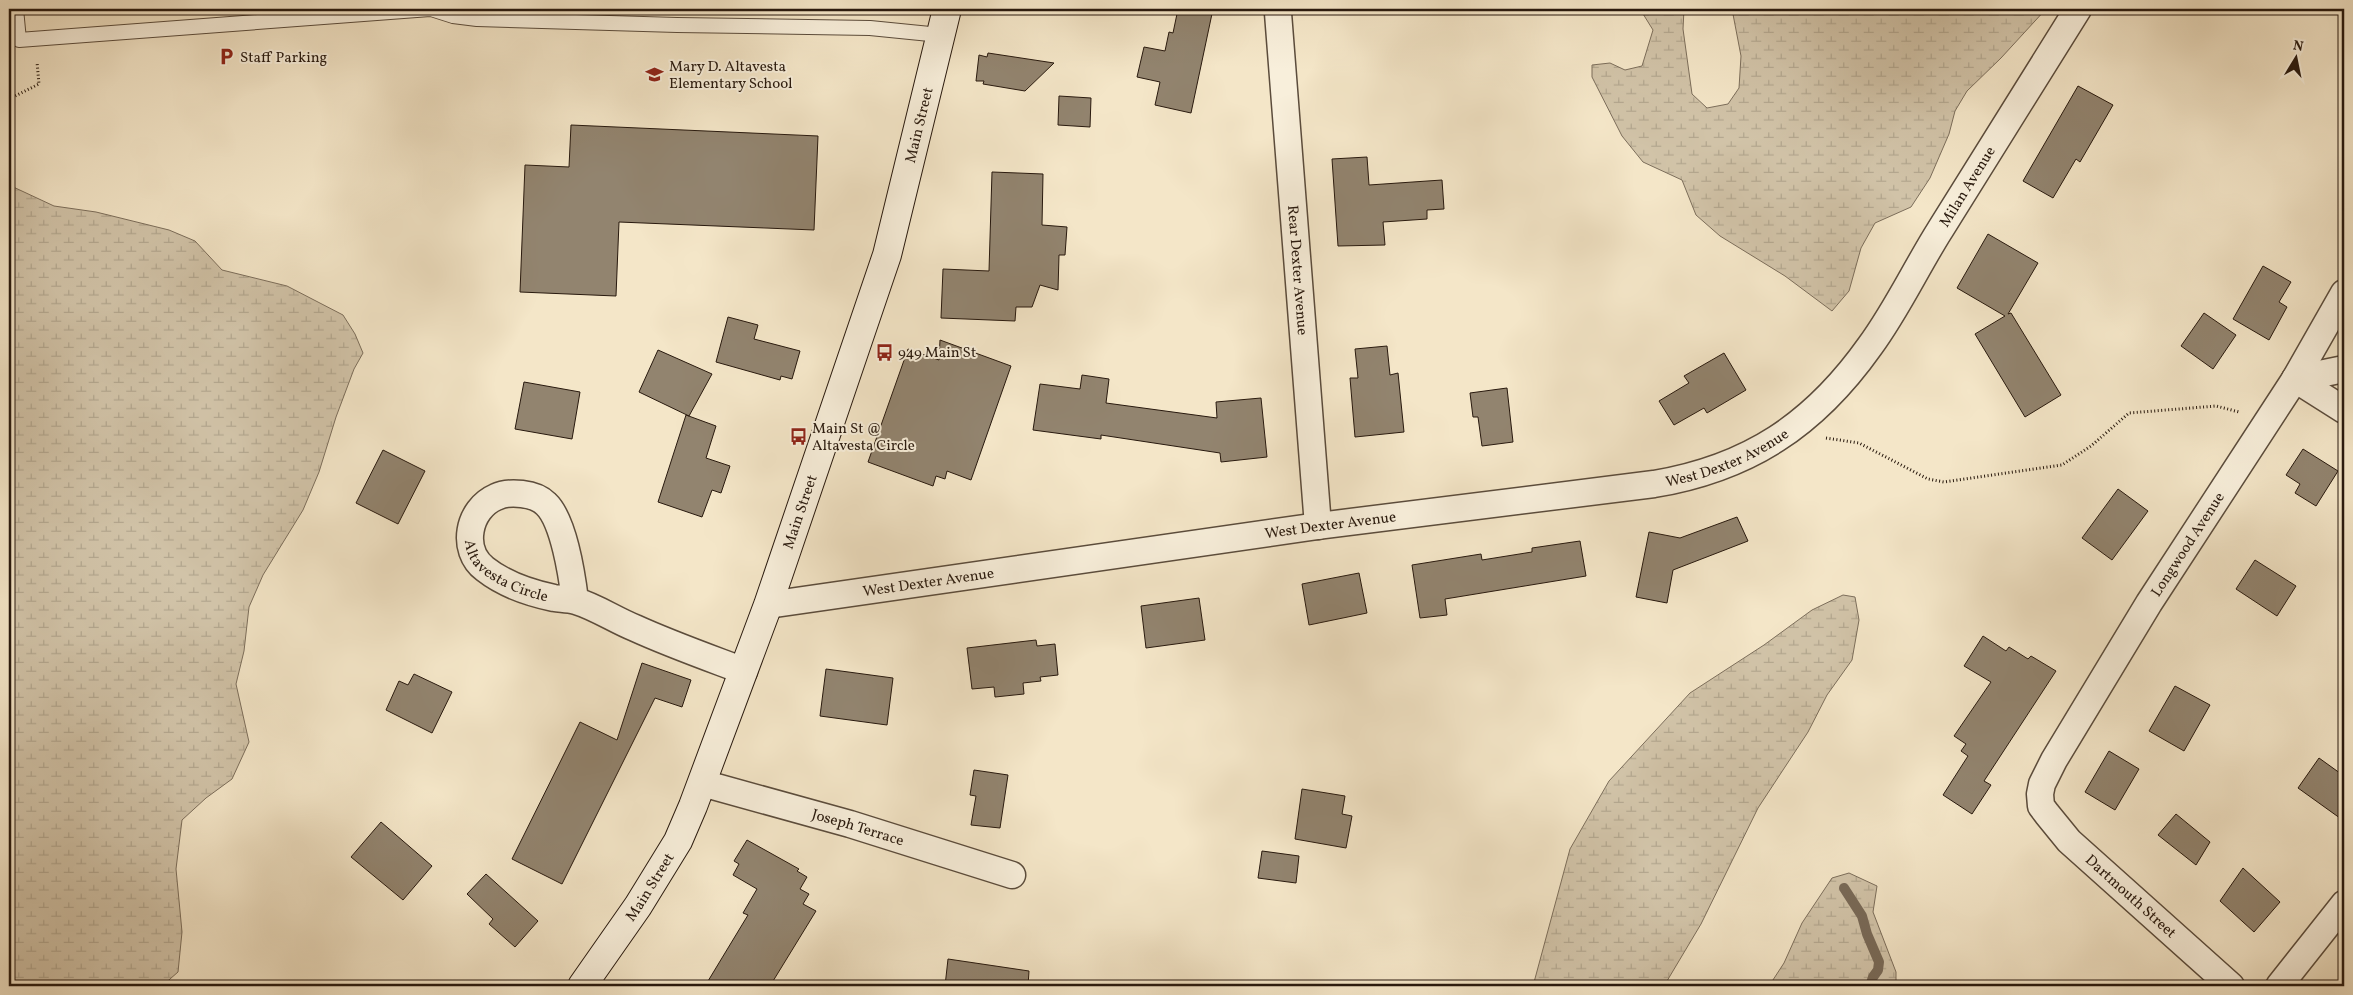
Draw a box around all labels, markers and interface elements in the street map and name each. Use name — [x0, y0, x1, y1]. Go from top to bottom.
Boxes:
north arrow — [2270, 32, 2320, 82]
text: N — [2291, 36, 2305, 57]
parking icon: Staff Parking — [216, 47, 236, 67]
place label: Staff Parking — [240, 48, 328, 69]
place label: Mary D. Altavesta Elementary School — [669, 57, 792, 95]
school or university icon: Mary D. Altavesta Elementary School — [645, 65, 665, 85]
street label: Main Street — [901, 85, 940, 165]
street label: Milan Avenue — [1935, 143, 2001, 232]
street label: Rear Dexter Avenue — [1281, 204, 1312, 336]
bus stop icon: 949 Main St — [874, 342, 894, 362]
place label: 949 Main St — [898, 343, 976, 364]
place label: Main St @ Altavesta Circle — [812, 419, 915, 457]
street label: West Dexter Avenue — [1664, 424, 1794, 494]
bus stop icon: Main St @ Altavesta Circle — [788, 427, 808, 447]
street label: Main Street — [779, 472, 823, 552]
street label: Longwood Avenue — [2147, 489, 2230, 601]
street label: West Dexter Avenue — [1263, 507, 1397, 546]
street label: Altavesta Circle — [458, 538, 550, 608]
street label: West Dexter Avenue — [862, 564, 996, 603]
street label: Joseph Terrace — [809, 805, 906, 852]
street label: Main Street — [621, 849, 680, 926]
street label: Dartmouth Street — [2080, 850, 2180, 944]

